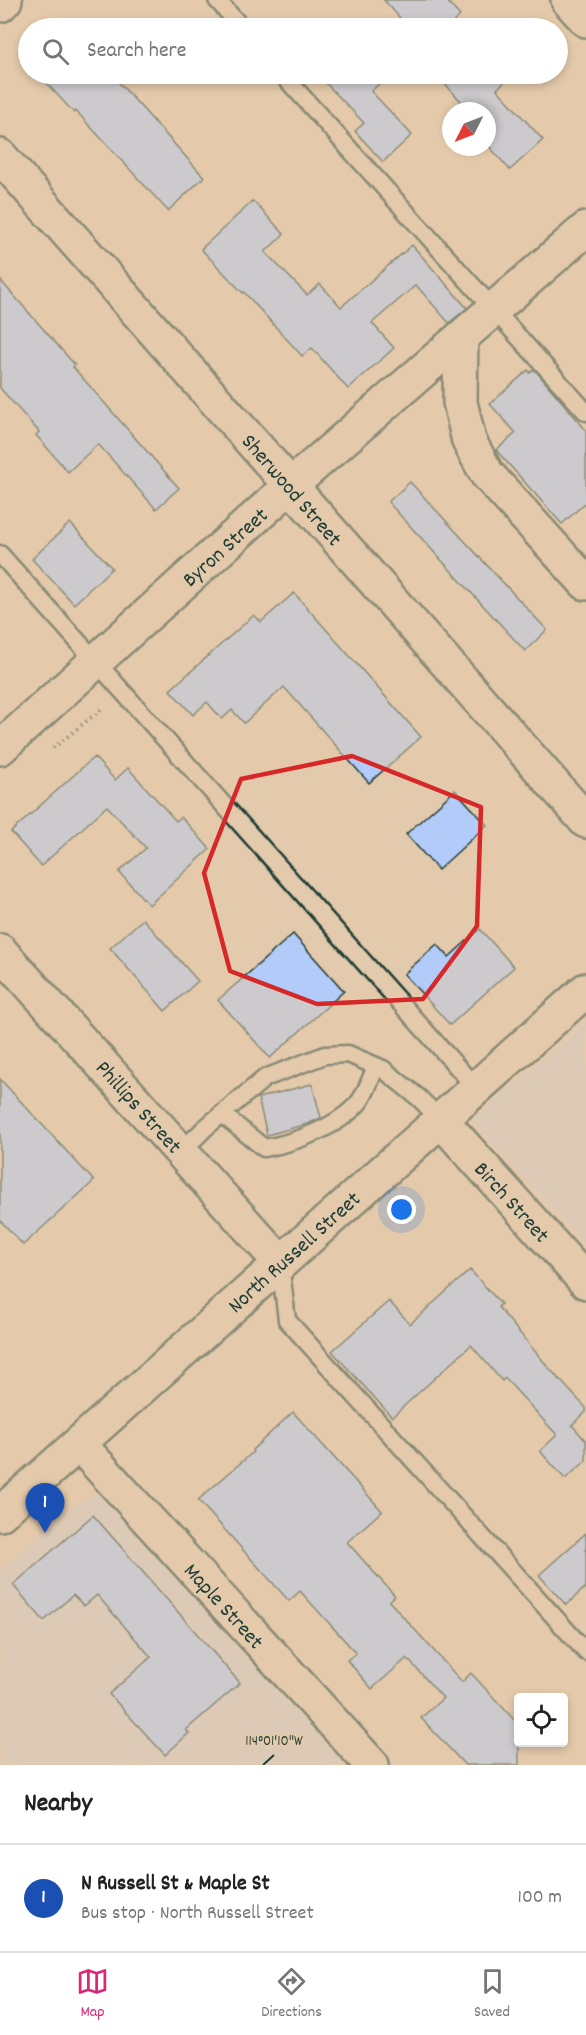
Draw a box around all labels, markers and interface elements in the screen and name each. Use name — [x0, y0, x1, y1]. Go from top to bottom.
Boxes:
search box — [18, 18, 568, 84]
icon: search — [39, 35, 72, 68]
text: Search here — [87, 36, 186, 67]
north arrow — [442, 102, 496, 156]
street label: Sherwood Street — [233, 428, 348, 554]
street label: Byron Street — [177, 502, 276, 596]
street label: Phillips Street — [87, 1055, 188, 1162]
street label: Birch Street — [465, 1156, 555, 1251]
street label: North Russell Street — [222, 1185, 369, 1322]
your location — [387, 1195, 416, 1224]
pin: 1 — [26, 1484, 64, 1533]
street label: Maple Street — [175, 1557, 270, 1657]
map controls — [514, 1693, 568, 1747]
button: locate — [514, 1693, 568, 1747]
text: 114°01'10"W — [245, 1731, 303, 1753]
text: Nearby — [24, 1786, 92, 1823]
text: N Russell St & Maple St — [81, 1869, 270, 1900]
text: 1 — [41, 1884, 46, 1912]
text: 100 m — [518, 1884, 562, 1912]
text: Bus stop · North Russell Street — [81, 1900, 314, 1928]
tab: Map — [76, 1965, 109, 2024]
tab: Directions — [261, 1965, 322, 2024]
tab: Saved — [474, 1965, 510, 2024]

